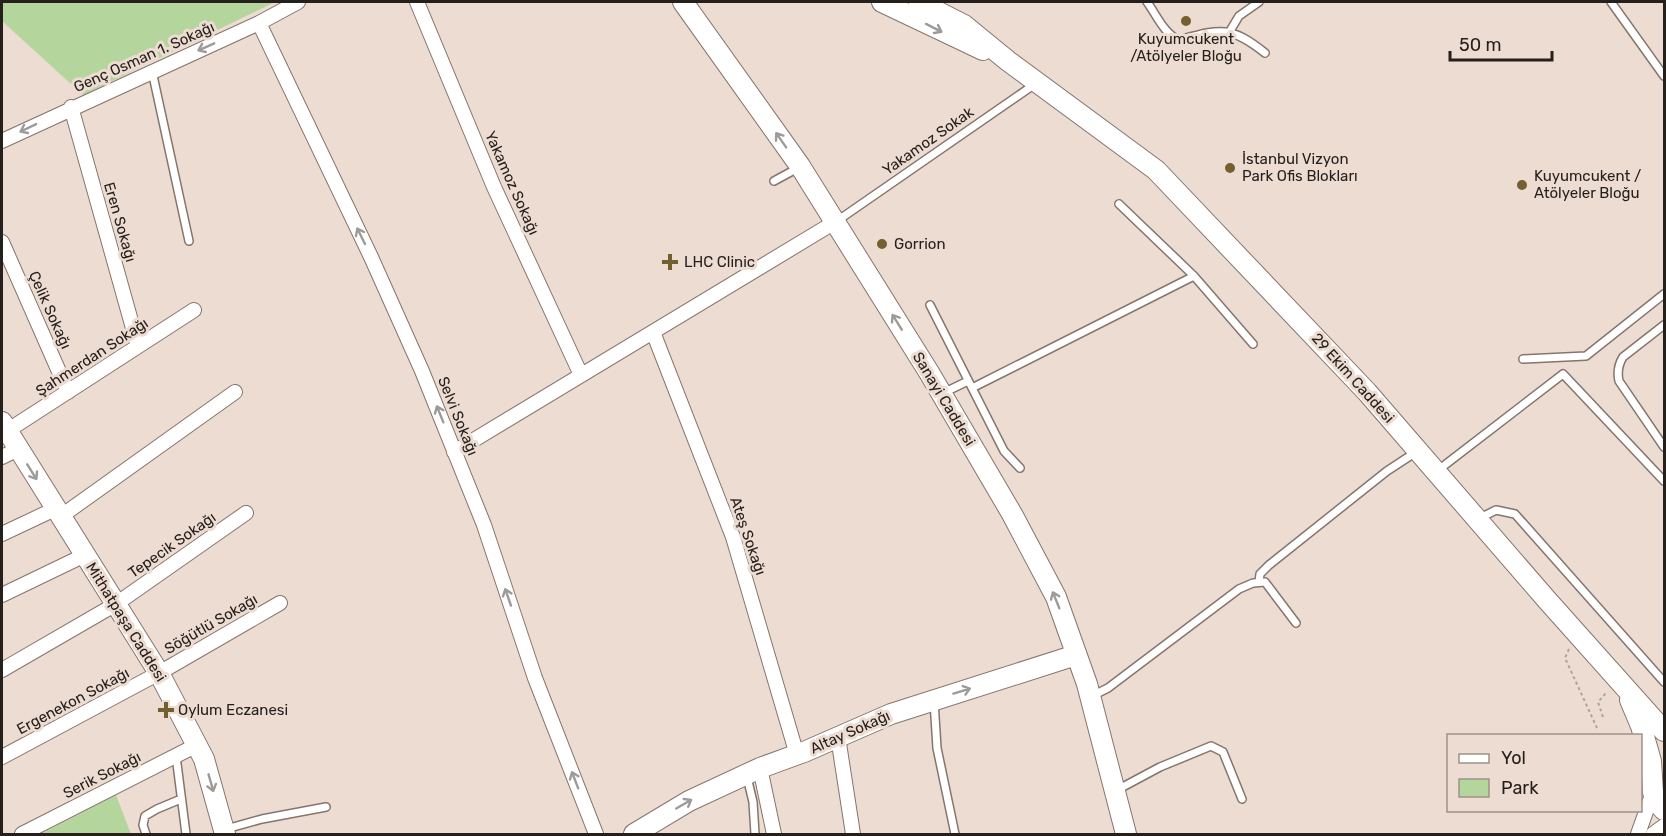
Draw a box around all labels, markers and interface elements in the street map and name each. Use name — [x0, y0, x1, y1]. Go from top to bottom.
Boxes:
marker: Kuyumcukent /Atölyeler Bloğu — [1179, 14, 1193, 28]
street label: Genç Osman 1. Sokağı — [71, 18, 217, 96]
one-way arrow — [924, 22, 942, 34]
scale bar — [1450, 24, 1552, 62]
place label: Kuyumcukent /Atölyeler Bloğu — [1130, 30, 1242, 65]
text: 50 m — [1459, 34, 1502, 56]
one-way arrow — [197, 42, 215, 53]
street label: Yakamoz Sokak — [879, 103, 977, 179]
one-way arrow — [20, 122, 38, 134]
street label: Yakamoz Sokağı — [481, 128, 543, 238]
one-way arrow — [775, 132, 787, 148]
place label: İstanbul Vizyon Park Ofis Blokları — [1242, 150, 1358, 185]
marker: İstanbul Vizyon Park Ofis Blokları — [1223, 161, 1237, 175]
place label: Kuyumcukent / Atölyeler Bloğu — [1534, 167, 1641, 202]
marker: Kuyumcukent / Atölyeler Bloğu — [1515, 178, 1529, 192]
street label: Eren Sokağı — [100, 180, 140, 264]
one-way arrow — [354, 227, 366, 245]
place label: Gorrion — [894, 235, 946, 253]
marker: Gorrion — [875, 237, 889, 251]
marker: LHC Clinic — [661, 253, 679, 271]
place label: LHC Clinic — [684, 253, 755, 271]
street label: Çelik Sokağı — [25, 268, 75, 352]
street label: Şahmerdan Sokağı — [32, 314, 152, 400]
one-way arrow — [891, 314, 903, 331]
street label: 29 Ekim Caddesi — [1308, 329, 1398, 427]
street label: Sanayi Caddesi — [909, 349, 979, 449]
street label: Selvi Sokağı — [434, 374, 482, 458]
one-way arrow — [433, 406, 444, 424]
one-way arrow — [26, 463, 39, 480]
street label: Ateş Sokağı — [726, 494, 770, 578]
street label: Tepecik Sokağı — [125, 508, 219, 582]
street label: Mithatpaşa Caddesi — [82, 559, 170, 685]
one-way arrow — [501, 588, 512, 607]
street label: Söğütlü Sokağı — [161, 590, 261, 658]
one-way arrow — [1050, 592, 1061, 610]
street label: Ergenekon Sokağı — [14, 664, 132, 738]
one-way arrow — [952, 685, 971, 696]
place label: Oylum Eczanesi — [178, 701, 288, 719]
marker: Oylum Eczanesi — [159, 703, 173, 717]
street label: Altay Sokağı — [807, 706, 893, 758]
legend — [1447, 734, 1642, 812]
text: Yol — [1501, 747, 1526, 769]
street label: Serik Sokağı — [60, 748, 144, 802]
one-way arrow — [568, 771, 579, 790]
one-way arrow — [206, 773, 217, 792]
text: Park — [1501, 777, 1539, 799]
one-way arrow — [675, 798, 692, 810]

